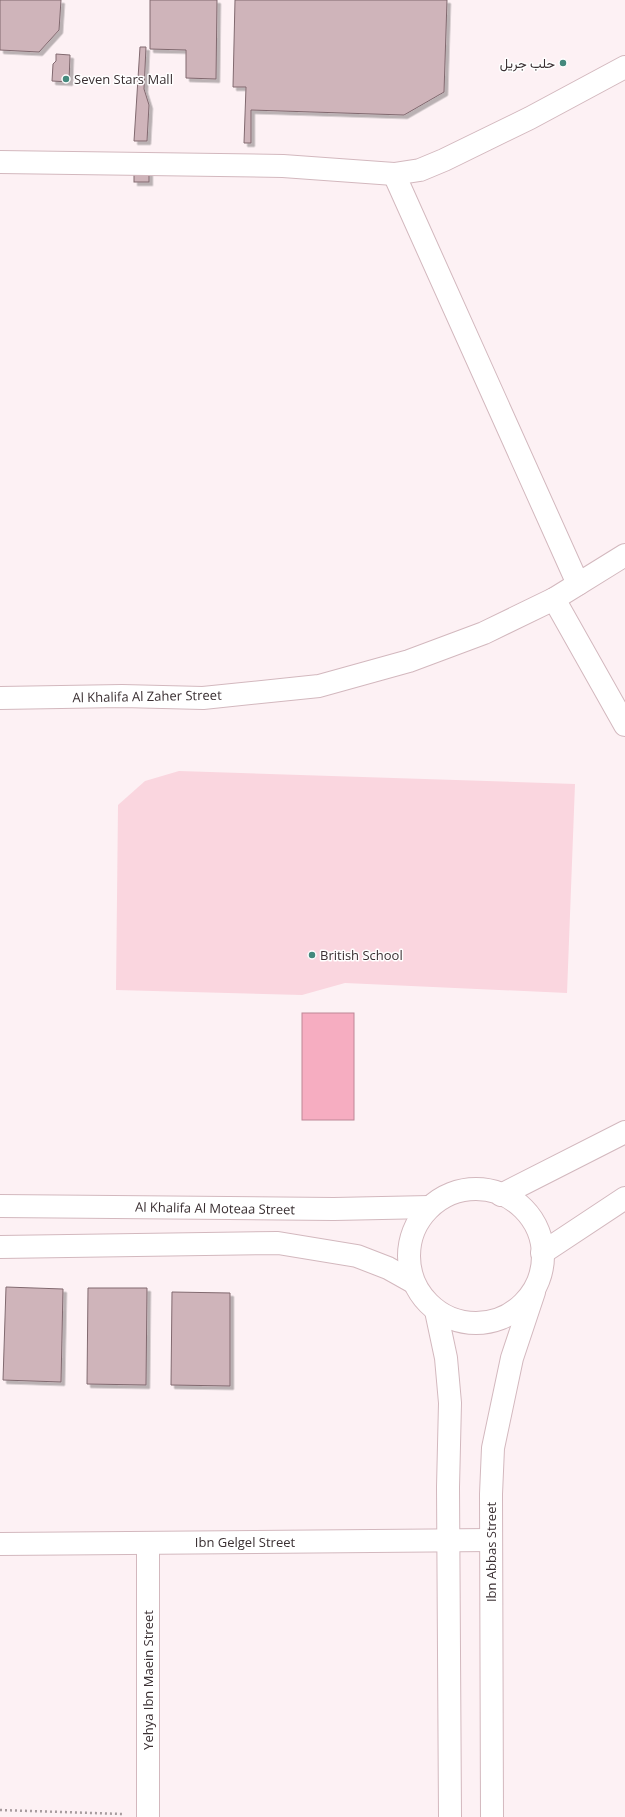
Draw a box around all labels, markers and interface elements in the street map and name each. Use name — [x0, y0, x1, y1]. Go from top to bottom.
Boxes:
place label: حلب جريل — [500, 54, 555, 72]
marker: حلب جريل — [558, 58, 568, 68]
place label: Seven Stars Mall — [74, 70, 173, 88]
marker: Seven Stars Mall — [61, 74, 71, 84]
street label: Al Khalifa Al Zaher Street — [72, 686, 222, 706]
place label: British School — [320, 946, 403, 964]
marker: British School — [307, 950, 317, 960]
street label: Al Khalifa Al Moteaa Street — [135, 1198, 296, 1218]
street label: Ibn Abbas Street — [482, 1502, 500, 1602]
street label: Ibn Gelgel Street — [195, 1533, 296, 1551]
street label: Yehya Ibn Maein Street — [139, 1610, 157, 1750]

